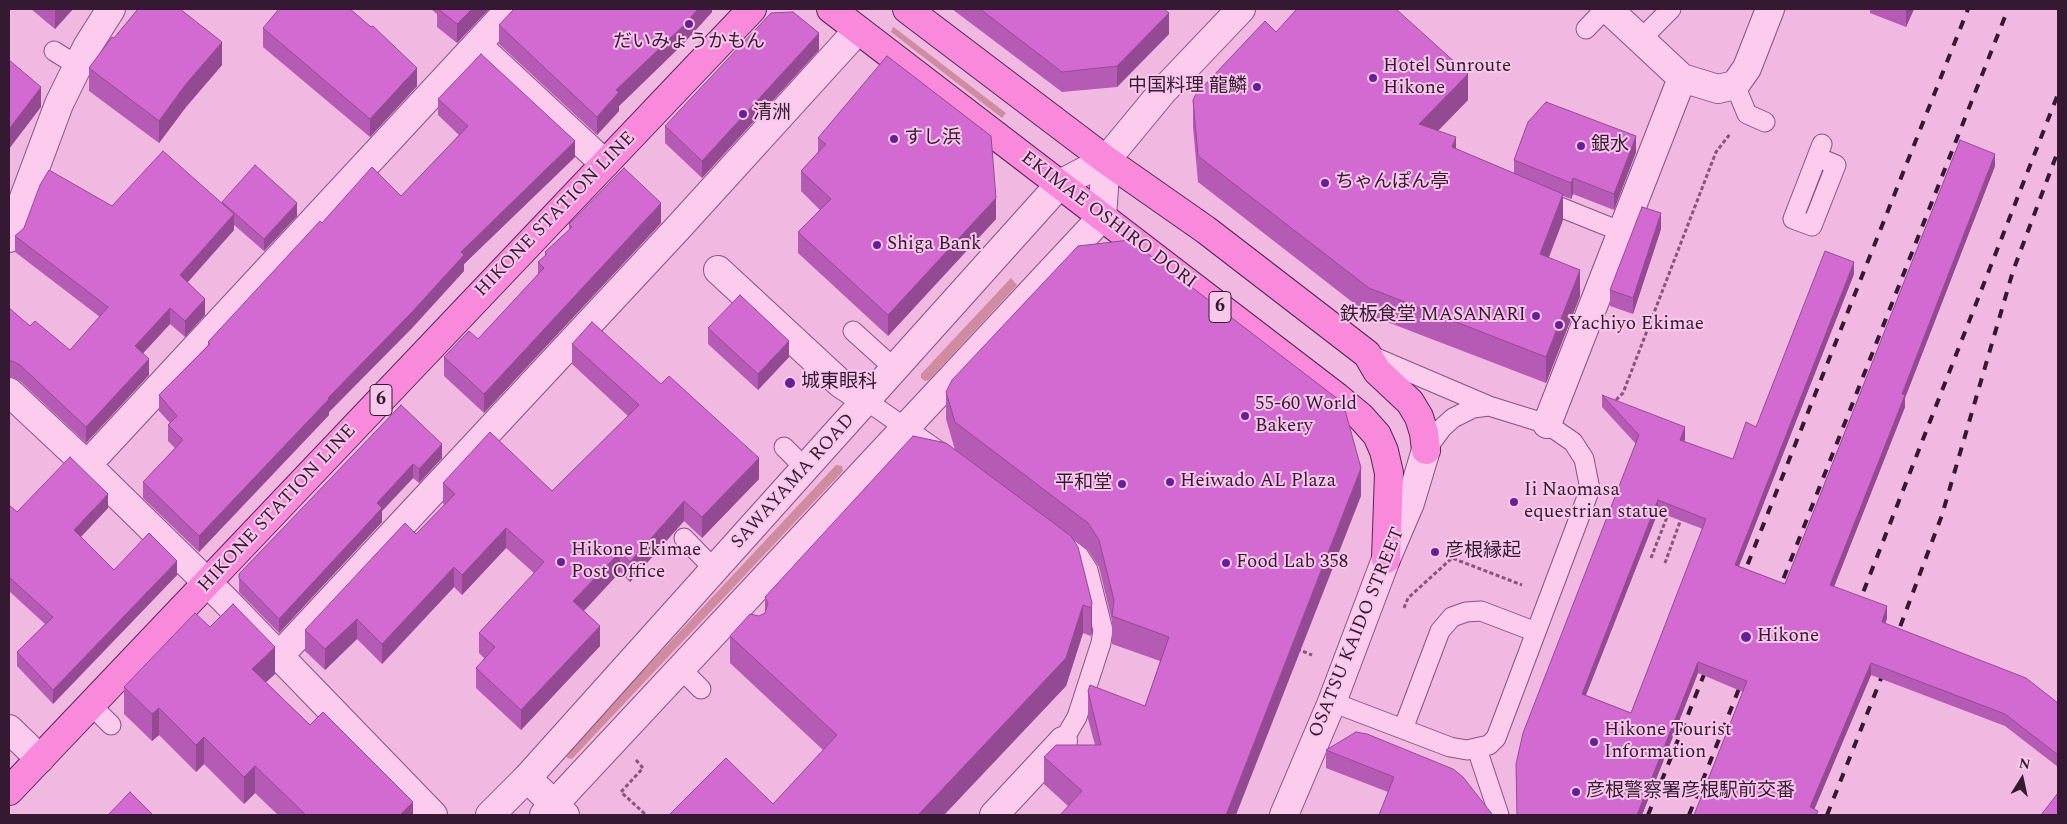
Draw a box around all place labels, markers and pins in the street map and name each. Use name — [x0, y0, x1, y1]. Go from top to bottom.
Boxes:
marker: だいみょうかもん — [683, 18, 695, 30]
place label: だいみょうかもん — [613, 32, 765, 54]
place label: Hotel Sunroute Hikone — [1383, 56, 1511, 100]
marker: Hotel Sunroute Hikone — [1367, 72, 1379, 84]
place label: 中国料理 龍鱗 — [1128, 76, 1247, 98]
marker: 中国料理 龍鱗 — [1251, 81, 1263, 93]
place label: 清洲 — [753, 103, 791, 125]
marker: 清洲 — [737, 108, 749, 120]
place label: すし浜 — [904, 128, 961, 150]
marker: すし浜 — [888, 133, 900, 145]
place label: 銀水 — [1591, 135, 1629, 157]
marker: 銀水 — [1575, 140, 1587, 152]
place label: ちゃんぽん亭 — [1335, 172, 1449, 194]
marker: ちゃんぽん亭 — [1319, 177, 1331, 189]
place label: Shiga Bank — [887, 234, 982, 256]
marker: Shiga Bank — [871, 239, 883, 251]
place label: 鉄板食堂 MASANARI — [1340, 305, 1526, 327]
marker: 鉄板食堂 MASANARI — [1530, 310, 1542, 322]
place label: Yachiyo Ekimae — [1569, 314, 1704, 336]
marker: Yachiyo Ekimae — [1553, 319, 1565, 331]
place label: 城東眼科 — [801, 372, 877, 394]
marker: 城東眼科 — [783, 376, 797, 390]
place label: 55-60 World Bakery — [1255, 394, 1357, 438]
marker: 55-60 World Bakery — [1239, 410, 1251, 422]
place label: Heiwado AL Plaza — [1180, 471, 1336, 493]
place label: 平和堂 — [1055, 473, 1112, 495]
marker: Heiwado AL Plaza — [1164, 476, 1176, 488]
marker: 平和堂 — [1116, 478, 1128, 490]
place label: Ii Naomasa equestrian statue — [1524, 480, 1668, 524]
marker: Ii Naomasa equestrian statue — [1508, 496, 1520, 508]
place label: Hikone Ekimae Post Office — [571, 540, 701, 584]
place label: 彦根縁起 — [1445, 541, 1521, 563]
marker: 彦根縁起 — [1429, 546, 1441, 558]
place label: Food Lab 358 — [1236, 552, 1348, 574]
marker: Hikone Ekimae Post Office — [555, 556, 567, 568]
marker: Food Lab 358 — [1220, 557, 1232, 569]
place label: Hikone — [1757, 626, 1819, 648]
marker: Hikone — [1739, 630, 1753, 644]
place label: Hikone Tourist Information — [1604, 720, 1732, 764]
marker: Hikone Tourist Information — [1588, 736, 1600, 748]
place label: 彦根警察署彦根駅前交番 — [1586, 781, 1795, 803]
marker: 彦根警察署彦根駅前交番 — [1570, 786, 1582, 798]

